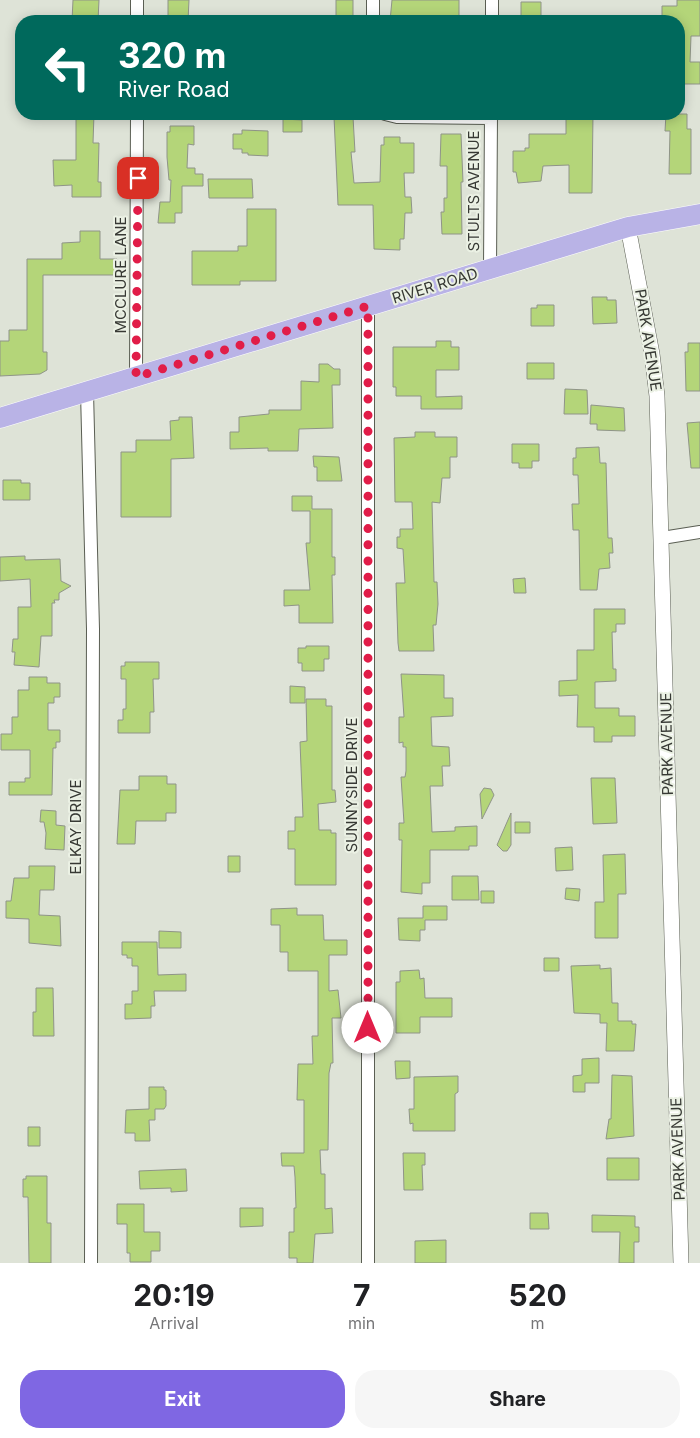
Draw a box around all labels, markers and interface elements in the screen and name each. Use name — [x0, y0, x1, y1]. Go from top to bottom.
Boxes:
text: 320 m — [118, 34, 226, 76]
icon: left — [35, 35, 100, 100]
text: River Road — [118, 76, 230, 102]
street label: STULTS AVENUE — [464, 130, 483, 252]
pin — [117, 157, 159, 199]
icon: arrive — [124, 164, 152, 192]
street label: MCCLURE LANE — [111, 216, 130, 334]
street label: RIVER ROAD — [390, 263, 480, 308]
street label: PARK AVENUE — [631, 288, 666, 392]
street label: PARK AVENUE — [656, 692, 677, 796]
street label: SUNNYSIDE DRIVE — [342, 717, 361, 853]
street label: ELKAY DRIVE — [66, 779, 85, 875]
position arrow — [341, 1001, 393, 1053]
street label: PARK AVENUE — [666, 1097, 689, 1201]
text: 20:19 — [133, 1277, 215, 1313]
text: 7 — [353, 1277, 370, 1313]
text: 520 — [508, 1277, 567, 1313]
text: Arrival — [149, 1313, 199, 1333]
text: min — [348, 1313, 375, 1333]
text: m — [531, 1313, 545, 1333]
button: Exit — [20, 1370, 345, 1428]
button: Share — [355, 1370, 680, 1428]

